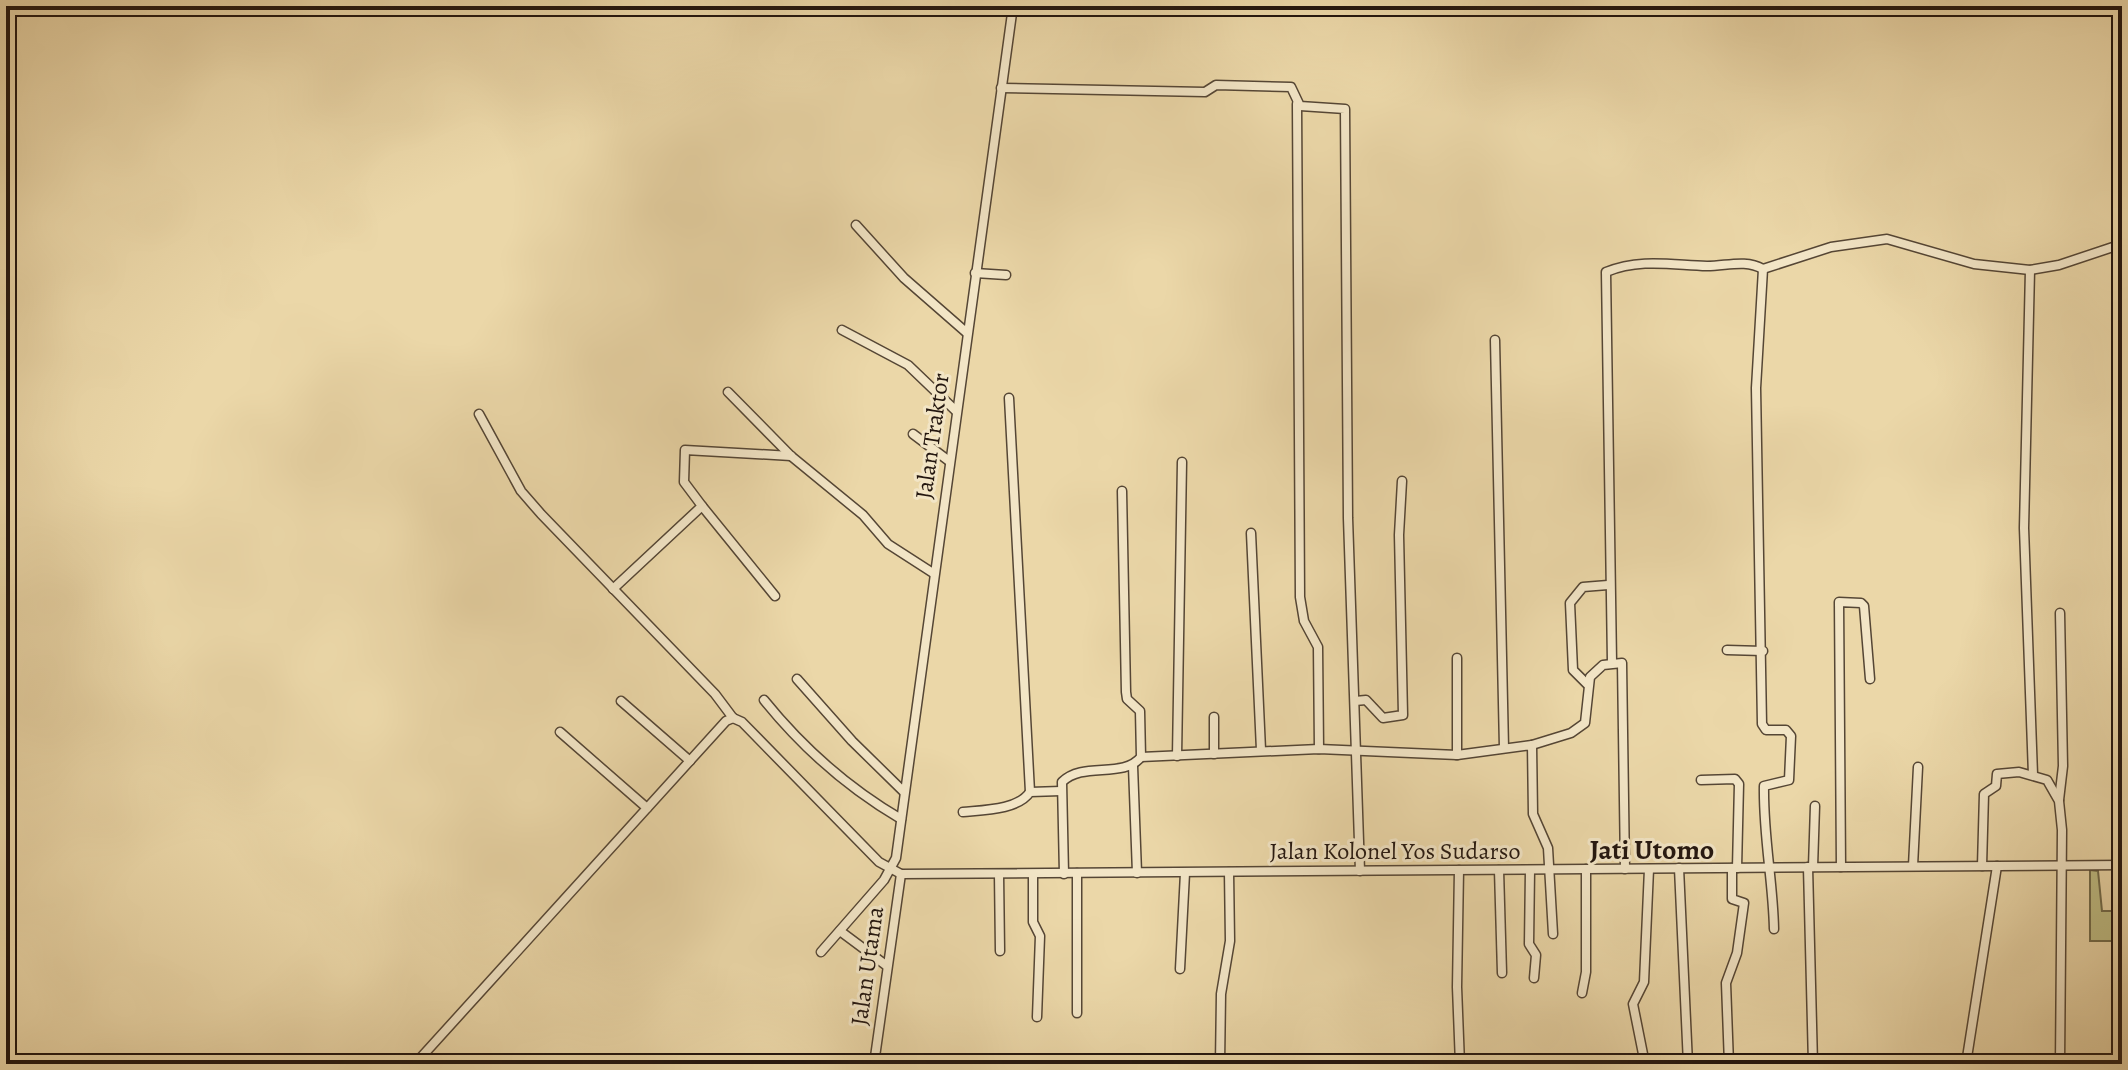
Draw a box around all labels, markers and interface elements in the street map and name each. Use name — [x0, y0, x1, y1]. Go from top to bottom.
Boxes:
street label: Jalan Traktor — [907, 371, 957, 501]
district label: Jati Utomo — [1590, 831, 1714, 869]
street label: Jalan Kolonel Yos Sudarso — [1270, 835, 1520, 867]
street label: Jalan Utama — [843, 904, 891, 1028]

